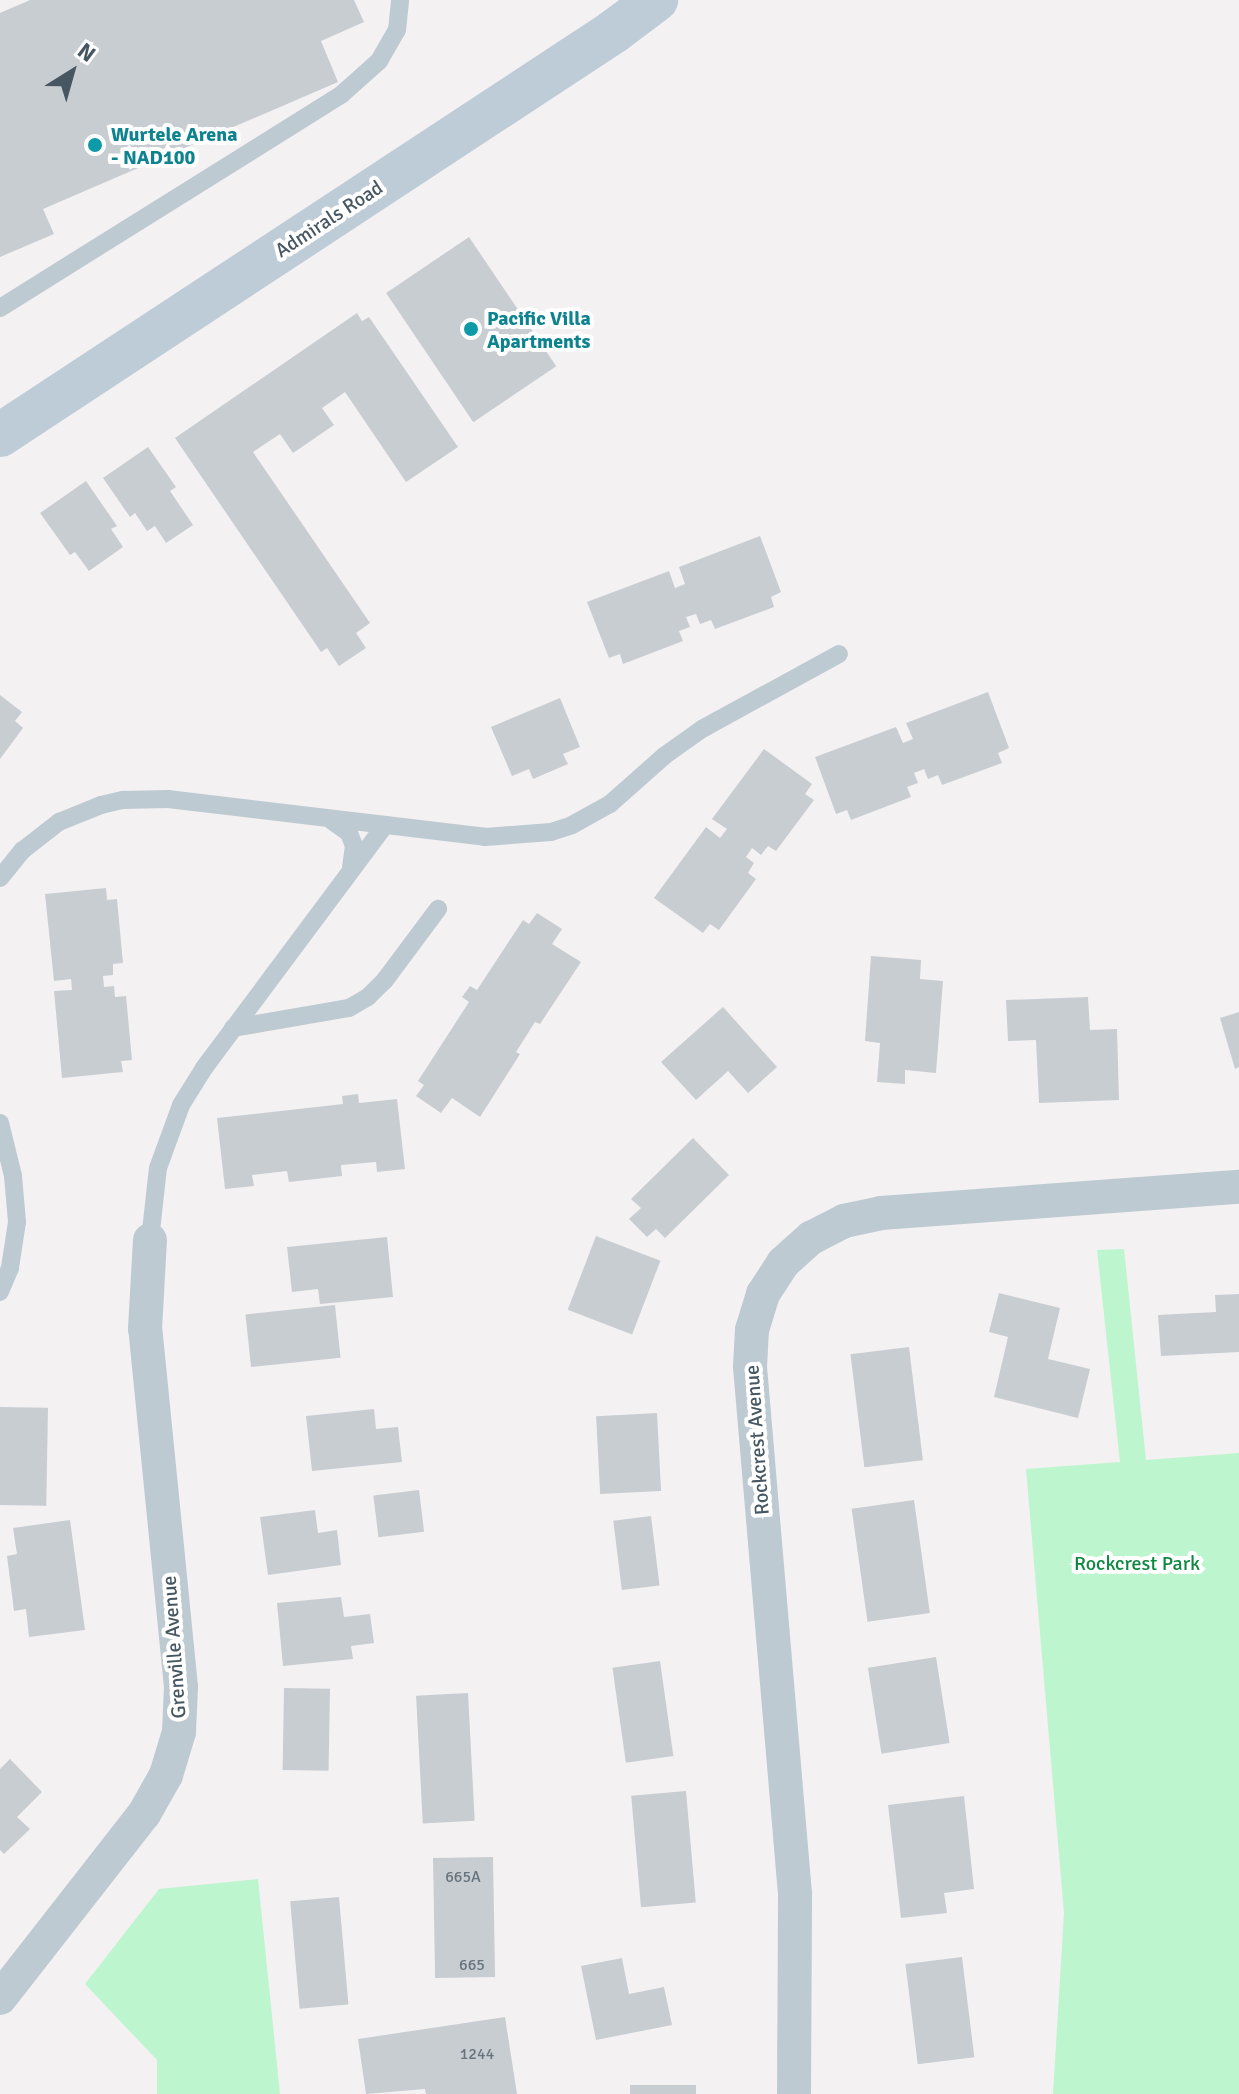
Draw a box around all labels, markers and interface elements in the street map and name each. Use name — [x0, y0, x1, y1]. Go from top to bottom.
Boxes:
north arrow — [32, 32, 112, 112]
text: N — [73, 37, 101, 68]
place label: Wurtele Arena - NAD100 — [111, 122, 237, 169]
marker: Wurtele Arena - NAD100 — [86, 136, 104, 154]
street label: Admirals Road — [271, 175, 387, 263]
place label: Pacific Villa Apartments — [487, 306, 591, 353]
marker: Pacific Villa Apartments — [462, 320, 480, 338]
street label: Rockcrest Avenue — [740, 1364, 774, 1516]
park label: Rockcrest Park — [1074, 1551, 1200, 1575]
street label: Grenville Avenue — [157, 1575, 191, 1719]
house number: 665A — [445, 1867, 481, 1887]
house number: 665 — [459, 1955, 485, 1975]
house number: 1244 — [460, 2044, 494, 2064]

